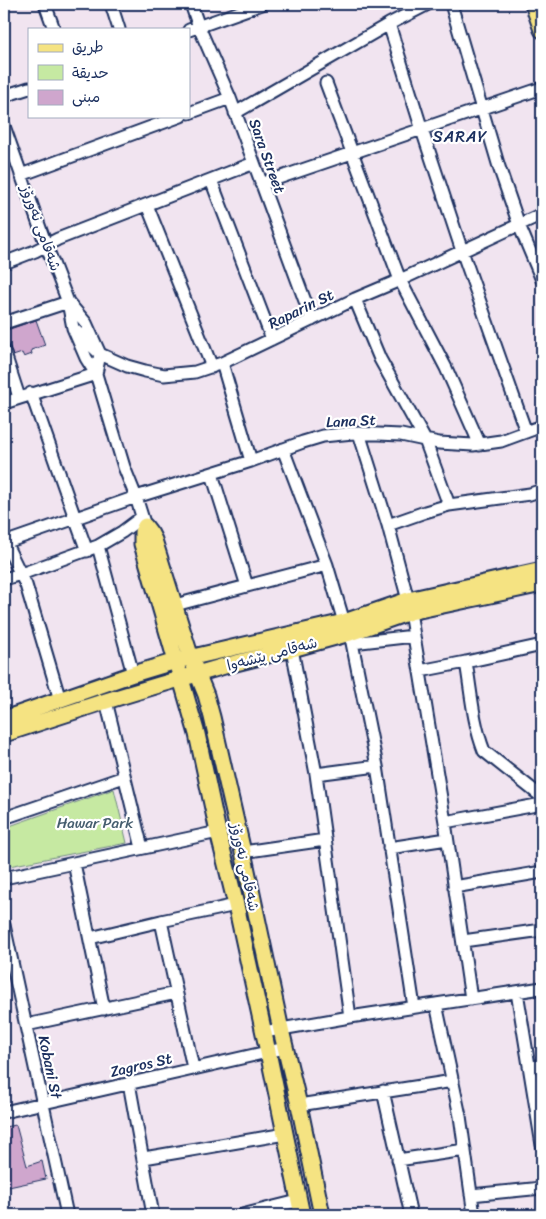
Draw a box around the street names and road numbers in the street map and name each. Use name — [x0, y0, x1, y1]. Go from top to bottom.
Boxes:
street label: Sara Street — [241, 115, 293, 198]
street label: شەقامی نەورۆز — [13, 180, 69, 275]
street label: Raparin St — [264, 282, 339, 336]
street label: Lana St — [325, 407, 377, 435]
street label: شەقامی پێشەوا — [224, 629, 320, 679]
street label: شەقامی نەورۆز — [223, 819, 267, 914]
street label: Kobani St — [31, 1033, 70, 1102]
street label: Zagros St — [107, 1045, 175, 1085]

